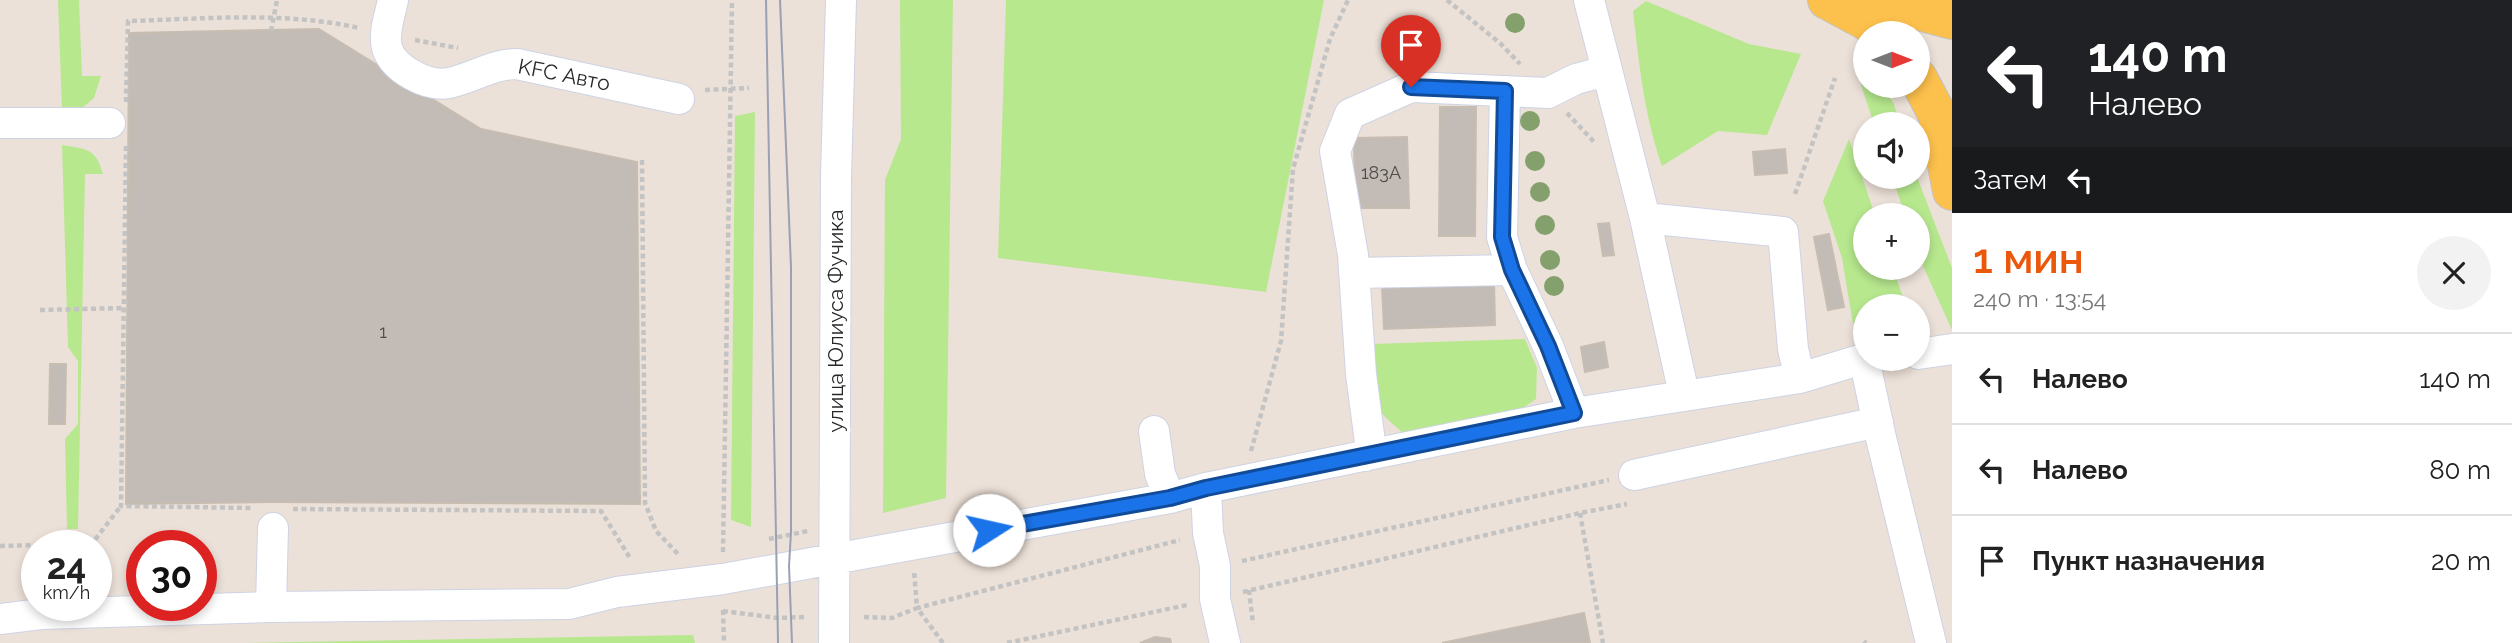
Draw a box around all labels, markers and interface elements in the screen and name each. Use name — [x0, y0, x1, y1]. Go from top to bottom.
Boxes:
pin — [1381, 15, 1441, 87]
north arrow — [1853, 21, 1930, 98]
map controls — [1853, 21, 1930, 371]
icon: arrive — [1392, 26, 1430, 64]
text: 140 m — [2088, 26, 2228, 83]
icon: left — [1973, 28, 2064, 119]
street label: KFC Авто — [516, 53, 612, 96]
text: Налево — [2088, 85, 2202, 122]
button: sound — [1853, 112, 1930, 189]
icon: left — [2061, 161, 2099, 199]
house number: 183А — [1361, 162, 1401, 183]
text: Затем — [1973, 165, 2047, 195]
button: + — [1853, 203, 1930, 280]
street label: улица Юлиуса Фучика — [823, 209, 848, 433]
text: 1 мин — [1973, 234, 2084, 283]
button: close — [2417, 236, 2491, 310]
text: 240 m · 13:54 — [1973, 285, 2106, 312]
button: − — [1853, 294, 1930, 371]
house number: 1 — [379, 321, 387, 342]
icon: left — [1973, 360, 2011, 398]
text: Налево — [2032, 364, 2128, 394]
text: 140 m — [2419, 364, 2491, 394]
icon: left — [1973, 451, 2011, 489]
text: Налево — [2032, 455, 2128, 485]
text: 80 m — [2429, 455, 2491, 485]
position arrow — [952, 493, 1026, 567]
speed limit sign: 30 — [126, 530, 217, 621]
icon: arrive — [1973, 542, 2011, 580]
text: 24 — [47, 546, 86, 587]
text: Пункт назначения — [2032, 546, 2265, 576]
text: 20 m — [2431, 546, 2491, 576]
text: km/h — [43, 582, 90, 603]

